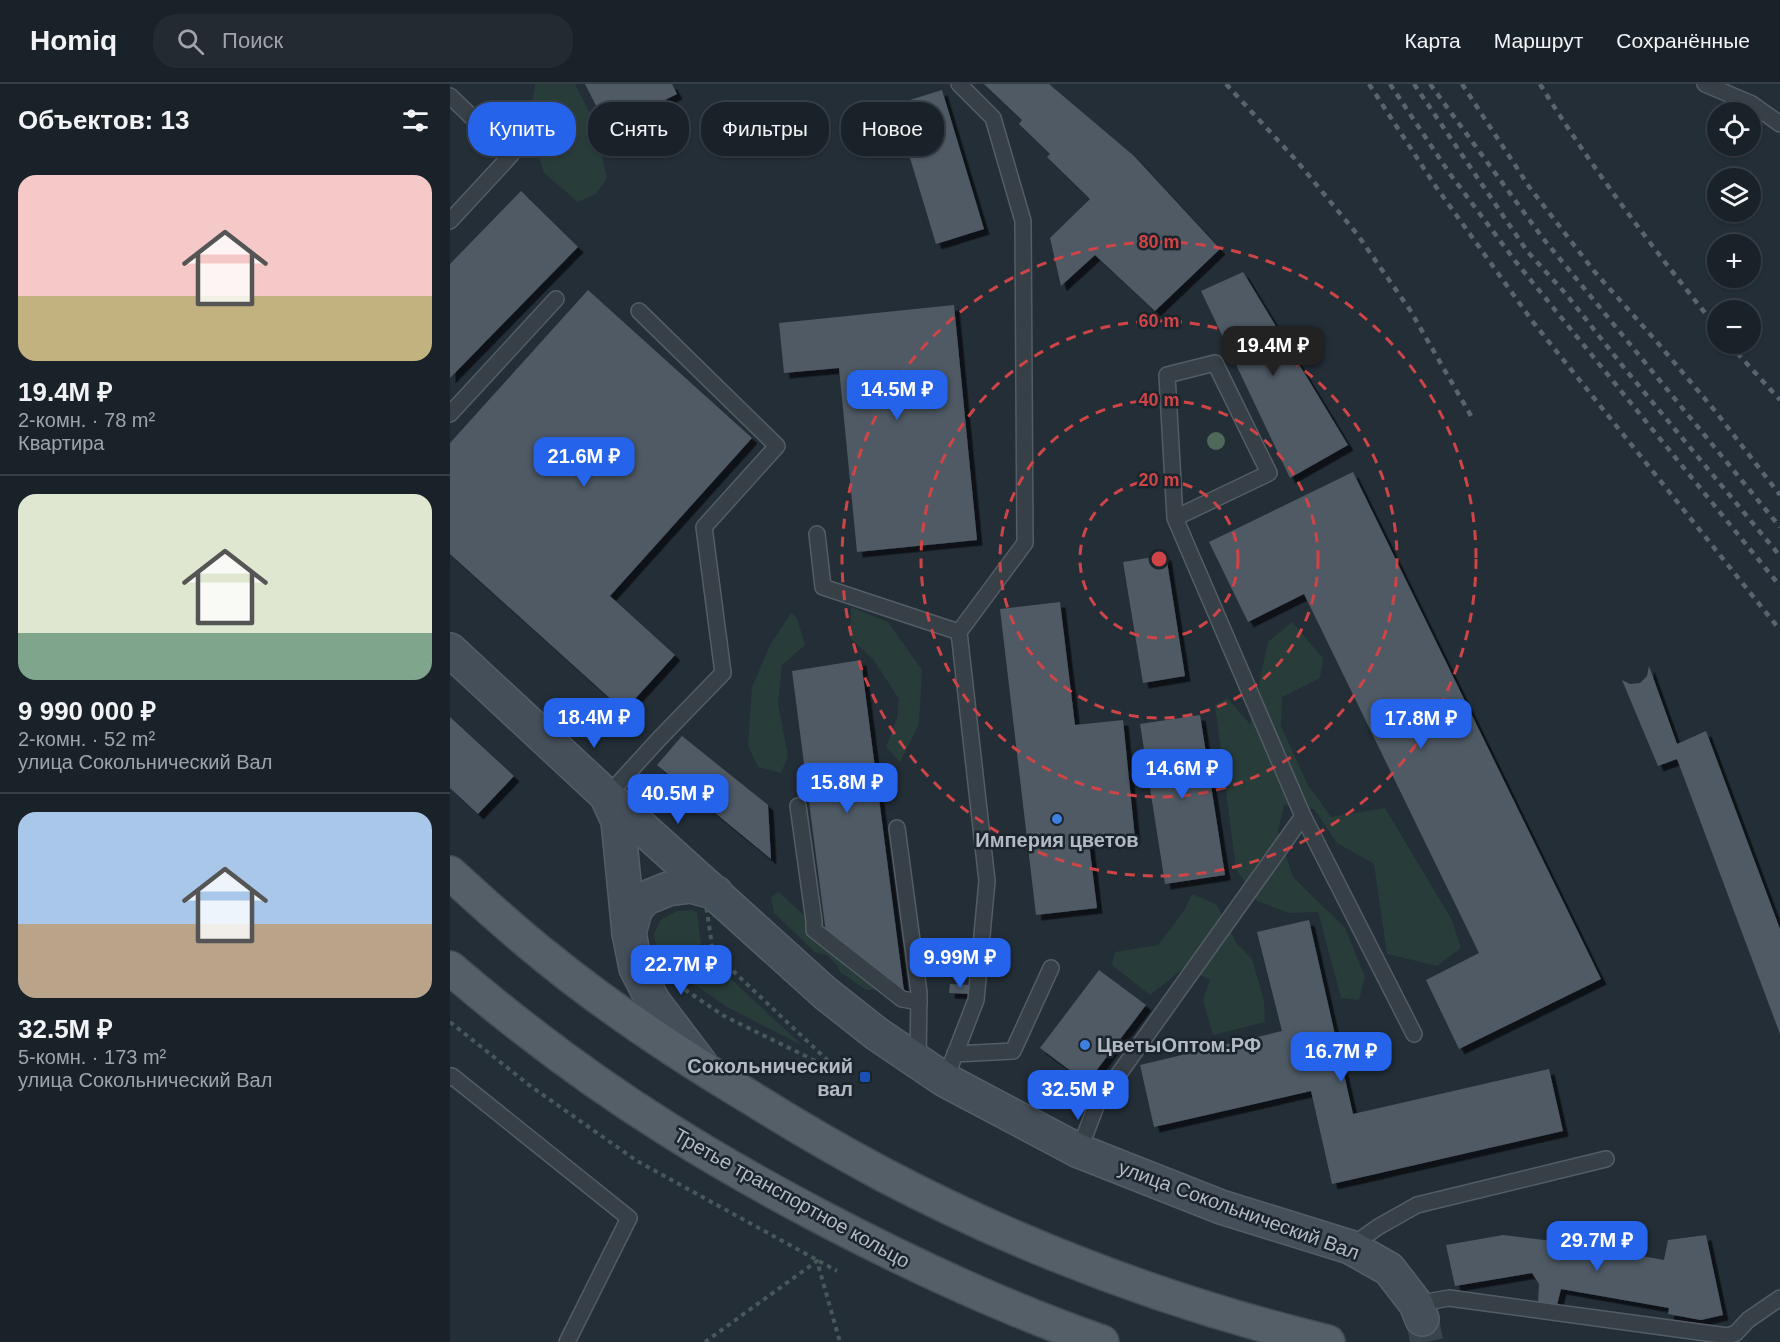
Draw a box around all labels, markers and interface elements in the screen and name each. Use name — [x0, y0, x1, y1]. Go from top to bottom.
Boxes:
search box — [153, 14, 573, 68]
text: Homiq — [30, 25, 117, 56]
icon: search — [174, 25, 207, 58]
text: Поиск — [222, 28, 283, 53]
text: Карта — [1405, 29, 1461, 52]
text: Маршрут — [1494, 29, 1583, 52]
text: Сохранённые — [1616, 29, 1750, 52]
chip: Купить — [468, 102, 576, 156]
chip: Снять — [588, 102, 689, 156]
chip: Фильтры — [701, 102, 829, 156]
chip: Новое — [841, 102, 944, 156]
map controls — [1707, 102, 1761, 354]
button: locate — [1707, 102, 1761, 156]
icon: filters — [399, 104, 432, 137]
text: Объектов: 13 — [18, 105, 189, 135]
button: layers — [1707, 168, 1761, 222]
icon: home — [171, 214, 279, 322]
text: 80 m — [1138, 232, 1180, 252]
button: + — [1707, 234, 1761, 288]
button: − — [1707, 300, 1761, 354]
text: 60 m — [1138, 311, 1180, 331]
pin: 19.4M ₽ — [1218, 326, 1328, 377]
text: 19.4M ₽ — [1237, 334, 1309, 356]
pin: 14.5M ₽ — [842, 370, 952, 421]
text: 19.4M ₽ — [18, 377, 113, 407]
text: 14.5M ₽ — [861, 378, 933, 400]
text: 40 m — [1138, 390, 1180, 410]
text: 2-комн. · 78 m² — [18, 409, 155, 431]
text: Квартира — [18, 432, 104, 454]
pin: 21.6M ₽ — [529, 437, 639, 488]
text: 21.6M ₽ — [548, 445, 620, 467]
text: 20 m — [1138, 470, 1180, 490]
icon: home — [171, 533, 279, 641]
centre of rings — [1149, 549, 1169, 569]
text: 9 990 000 ₽ — [18, 696, 156, 726]
pin: 18.4M ₽ — [539, 698, 649, 749]
pin: 17.8M ₽ — [1366, 699, 1476, 750]
text: 18.4M ₽ — [558, 706, 630, 728]
text: 17.8M ₽ — [1385, 707, 1457, 729]
text: 2-комн. · 52 m² — [18, 728, 155, 750]
pin: 14.6M ₽ — [1127, 749, 1237, 800]
text: улица Сокольнический Вал — [18, 751, 272, 773]
text: 14.6M ₽ — [1146, 757, 1218, 779]
pin: 15.8M ₽ — [792, 763, 902, 814]
text: 15.8M ₽ — [811, 771, 883, 793]
pin: 40.5M ₽ — [623, 774, 733, 825]
text: 40.5M ₽ — [642, 782, 714, 804]
marker: Империя цветов — [1050, 812, 1064, 826]
place label: Империя цветов — [975, 829, 1139, 851]
icon: home — [171, 851, 279, 959]
pin: 9.99M ₽ — [905, 938, 1015, 989]
pin: 22.7M ₽ — [626, 945, 736, 996]
text: 9.99M ₽ — [924, 946, 996, 968]
text: 22.7M ₽ — [645, 953, 717, 975]
text: 32.5M ₽ — [18, 1014, 113, 1044]
pin: 16.7M ₽ — [1286, 1032, 1396, 1083]
place label: ЦветыОптом.РФ — [1097, 1034, 1261, 1056]
marker: ЦветыОптом.РФ — [1078, 1038, 1092, 1052]
text: 16.7M ₽ — [1305, 1040, 1377, 1062]
text: 5-комн. · 173 m² — [18, 1046, 166, 1068]
place label: Сокольнический вал — [687, 1055, 853, 1100]
text: улица Сокольнический Вал — [18, 1069, 272, 1091]
marker: Сокольнический вал — [858, 1070, 872, 1084]
pin: 32.5M ₽ — [1023, 1070, 1133, 1121]
text: 32.5M ₽ — [1042, 1078, 1114, 1100]
street label: Третье транспортное кольцо — [670, 1124, 914, 1272]
street label: улица Сокольнический Вал — [1116, 1156, 1362, 1264]
pin: 29.7M ₽ — [1542, 1221, 1652, 1272]
text: 29.7M ₽ — [1561, 1229, 1633, 1251]

